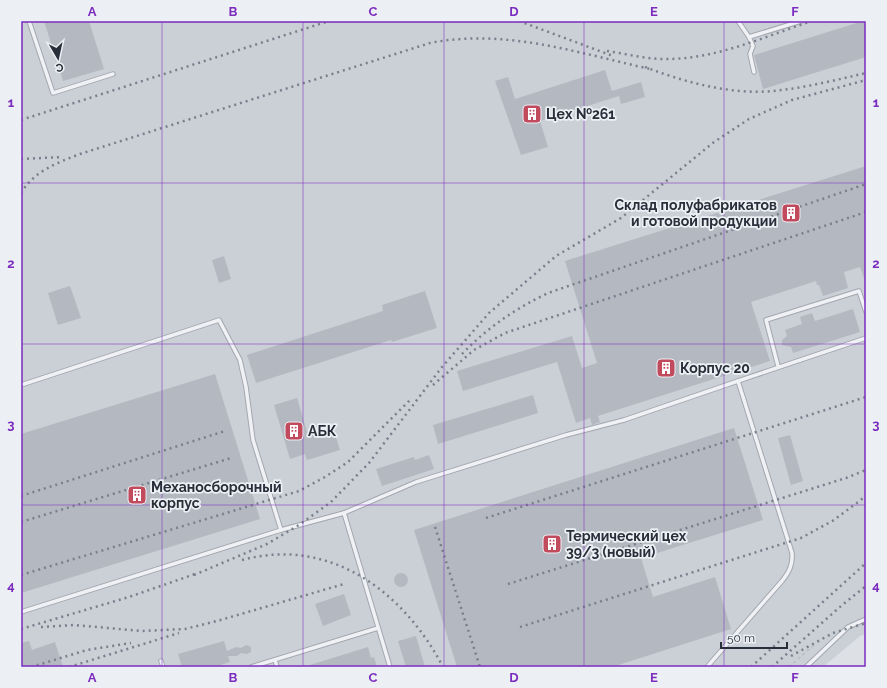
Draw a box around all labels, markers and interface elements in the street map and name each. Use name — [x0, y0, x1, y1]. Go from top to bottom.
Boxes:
text: A — [88, 4, 97, 19]
text: B — [229, 4, 238, 19]
text: C — [369, 4, 378, 19]
text: D — [509, 4, 519, 19]
text: E — [650, 4, 658, 19]
text: F — [791, 4, 799, 19]
north arrow — [38, 38, 78, 78]
text: С — [54, 60, 64, 74]
text: 1 — [8, 95, 15, 110]
text: 1 — [873, 95, 880, 110]
building icon: Цех №261 — [521, 103, 543, 125]
place label: Цех №261 — [546, 106, 615, 122]
place label: Склад полуфабрикатов и готовой продукции — [614, 197, 777, 229]
building icon: Склад полуфабрикатов и готовой продукции — [780, 202, 802, 224]
text: 2 — [7, 256, 15, 271]
text: 2 — [872, 256, 880, 271]
building icon: Корпус 20 — [655, 357, 677, 379]
place label: Корпус 20 — [680, 360, 750, 376]
text: 3 — [7, 417, 15, 432]
text: 3 — [872, 417, 880, 432]
building icon: АБК — [283, 420, 305, 442]
place label: АБК — [308, 423, 337, 439]
place label: Механосборочный корпус — [151, 479, 281, 511]
building icon: Механосборочный корпус — [126, 484, 148, 506]
place label: Термический цех 39/3 (новый) — [566, 528, 687, 560]
building icon: Термический цех 39/3 (новый) — [541, 533, 563, 555]
text: 4 — [7, 578, 15, 593]
text: 4 — [872, 578, 880, 593]
scale bar — [721, 624, 787, 650]
text: 50 m — [727, 631, 755, 645]
text: A — [88, 670, 97, 685]
text: B — [229, 670, 238, 685]
text: C — [369, 670, 378, 685]
text: D — [509, 670, 519, 685]
text: E — [650, 670, 658, 685]
text: F — [791, 670, 799, 685]

